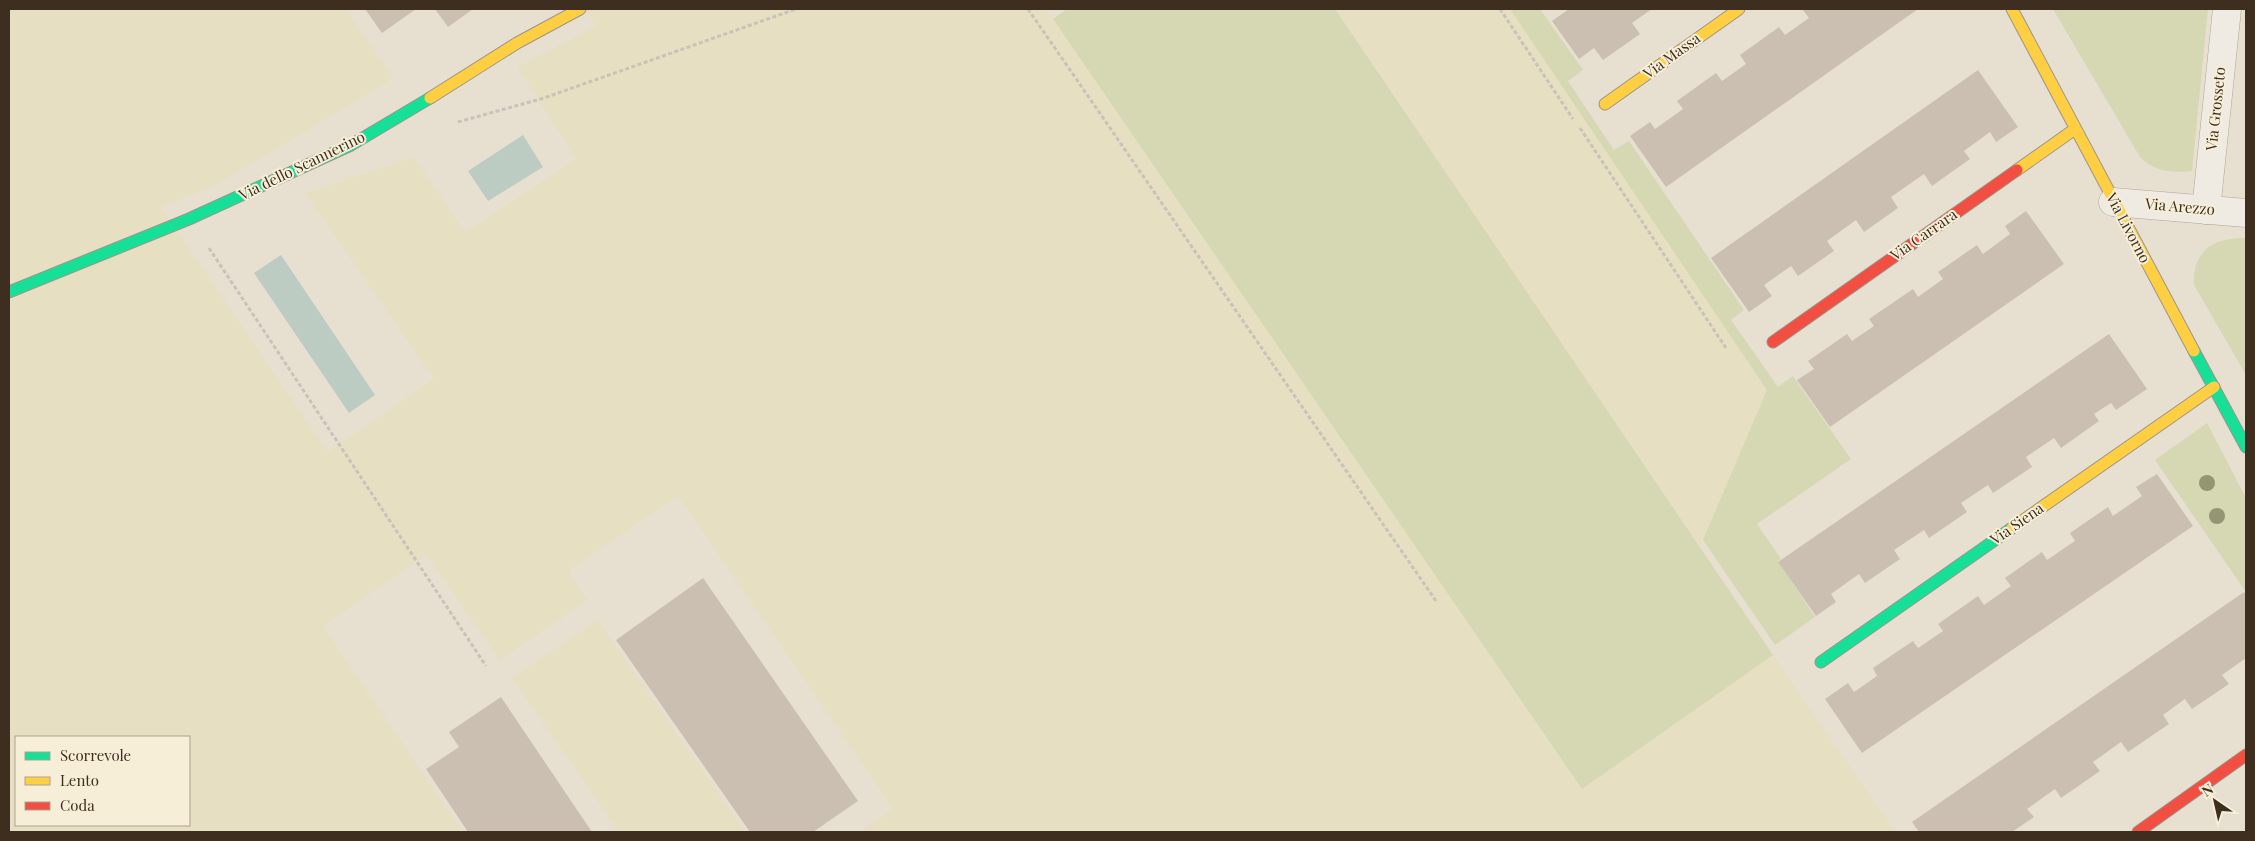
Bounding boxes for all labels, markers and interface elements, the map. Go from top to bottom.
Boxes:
street label: Via Massa [1638,27,1704,83]
street label: Via Grosseto [2201,66,2229,153]
street label: Via dello Scannerino [234,126,368,205]
street label: Via Livorno [2102,188,2156,266]
street label: Via Arezzo [2143,193,2216,219]
street label: Via Carrara [1885,204,1961,265]
street label: Via Siena [1985,497,2048,549]
legend [15,736,190,826]
text: Scorrevole [60,745,131,765]
text: Lento [60,770,99,790]
north arrow [2190,776,2240,826]
text: N [2198,779,2217,801]
text: Coda [60,795,95,815]

